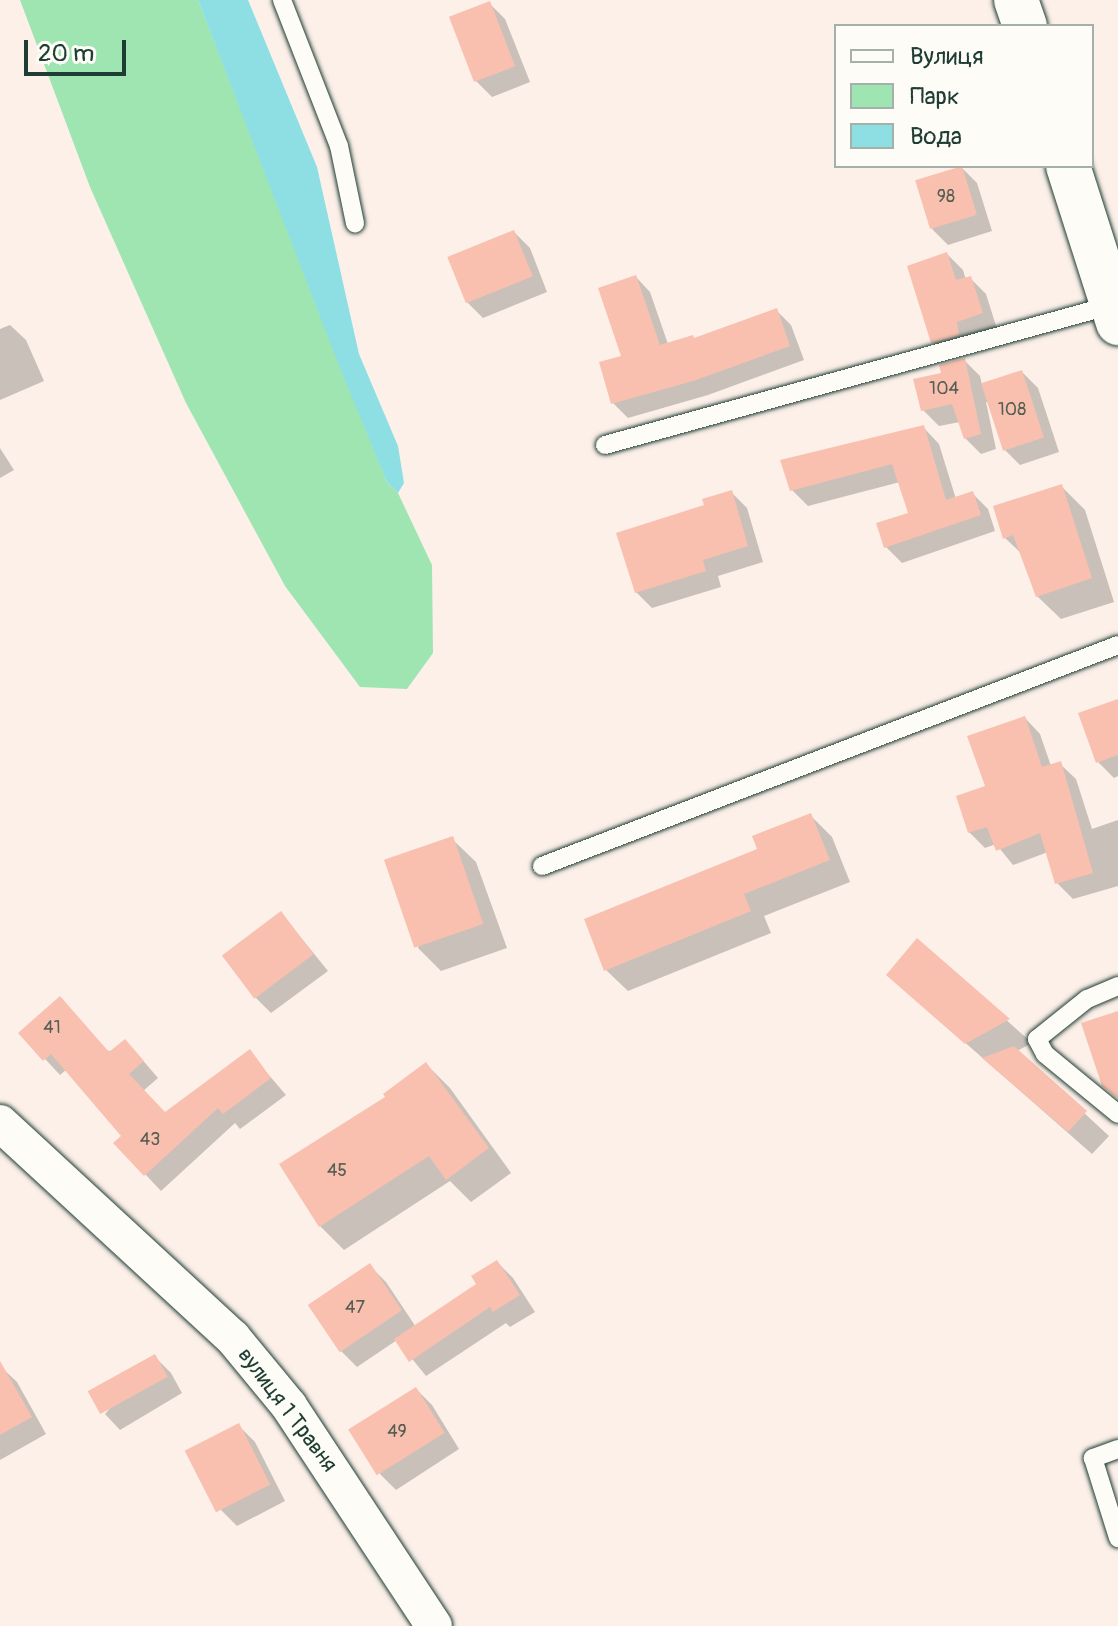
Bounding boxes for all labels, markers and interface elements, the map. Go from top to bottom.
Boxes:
scale bar [28,24,130,74]
legend [834,24,1094,168]
text: 20 m [38,39,94,68]
text: Вулиця [910,42,983,71]
text: Парк [910,82,959,111]
text: Вода [910,122,962,151]
house number: 98 [937,186,955,208]
house number: 104 [929,378,959,400]
house number: 108 [998,399,1026,421]
house number: 41 [43,1017,61,1039]
house number: 43 [140,1129,160,1151]
house number: 45 [327,1160,347,1182]
house number: 47 [345,1297,365,1319]
street label: вулиця 1 Травня [232,1343,342,1477]
house number: 49 [387,1421,407,1443]

